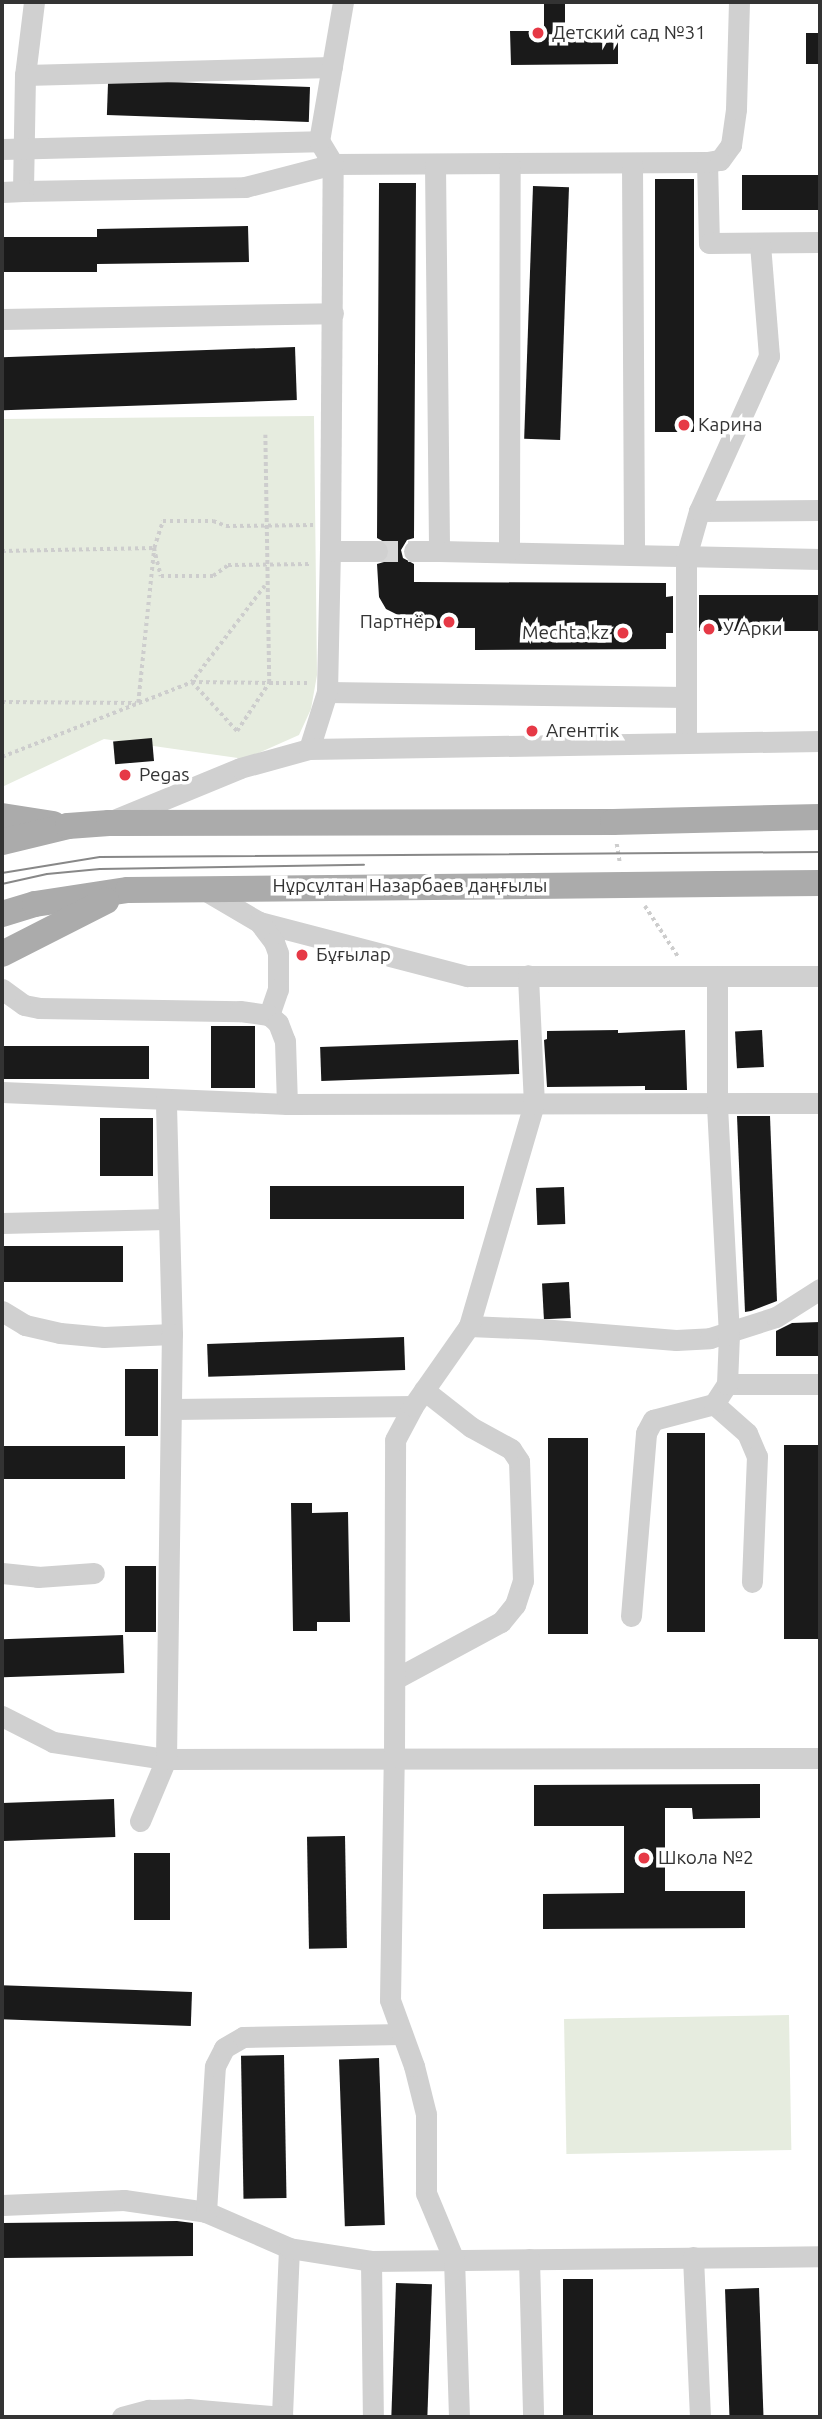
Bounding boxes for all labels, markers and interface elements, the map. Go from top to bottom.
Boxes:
place label: Детский сад №31 [552,22,706,44]
marker: Детский сад №31 [530,25,546,41]
place label: Карина [698,414,763,436]
marker: Карина [676,417,692,433]
place label: Партнёр [360,611,435,633]
marker: Партнёр [441,614,457,630]
place label: У Арки [723,618,783,640]
marker: У Арки [701,621,717,637]
place label: Mechta.kz [522,622,609,644]
marker: Mechta.kz [615,625,631,641]
place label: Агенттік [546,720,619,742]
marker: Агенттік [524,723,540,739]
place label: Pegas [139,764,189,786]
marker: Pegas [117,767,133,783]
street label: Нұрсұлтан Назарбаев даңғылы [273,875,547,897]
place label: Бұғылар [316,944,391,966]
marker: Бұғылар [294,947,310,963]
place label: Школа №2 [658,1847,754,1869]
marker: Школа №2 [636,1850,652,1866]

